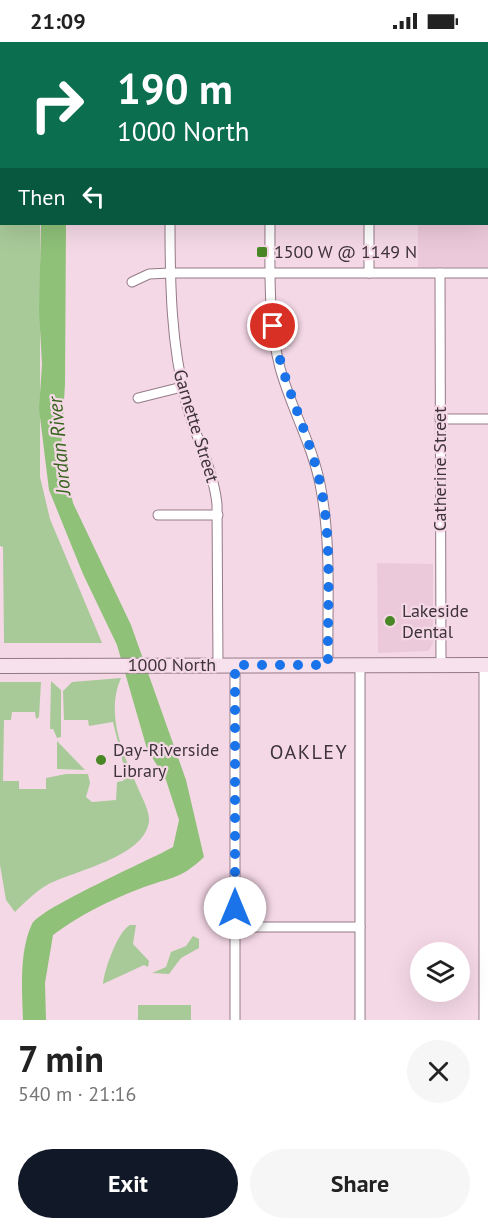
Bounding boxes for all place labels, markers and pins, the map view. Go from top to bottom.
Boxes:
place label: 1500 W @ 1149 N [274,240,417,263]
marker: 1500 W @ 1149 N [255,245,269,259]
pin [247,300,298,351]
place label: Lakeside Dental [402,599,469,643]
marker: Lakeside Dental [383,614,397,628]
place label: Day-Riverside Library [113,738,219,782]
marker: Day-Riverside Library [94,753,108,767]

